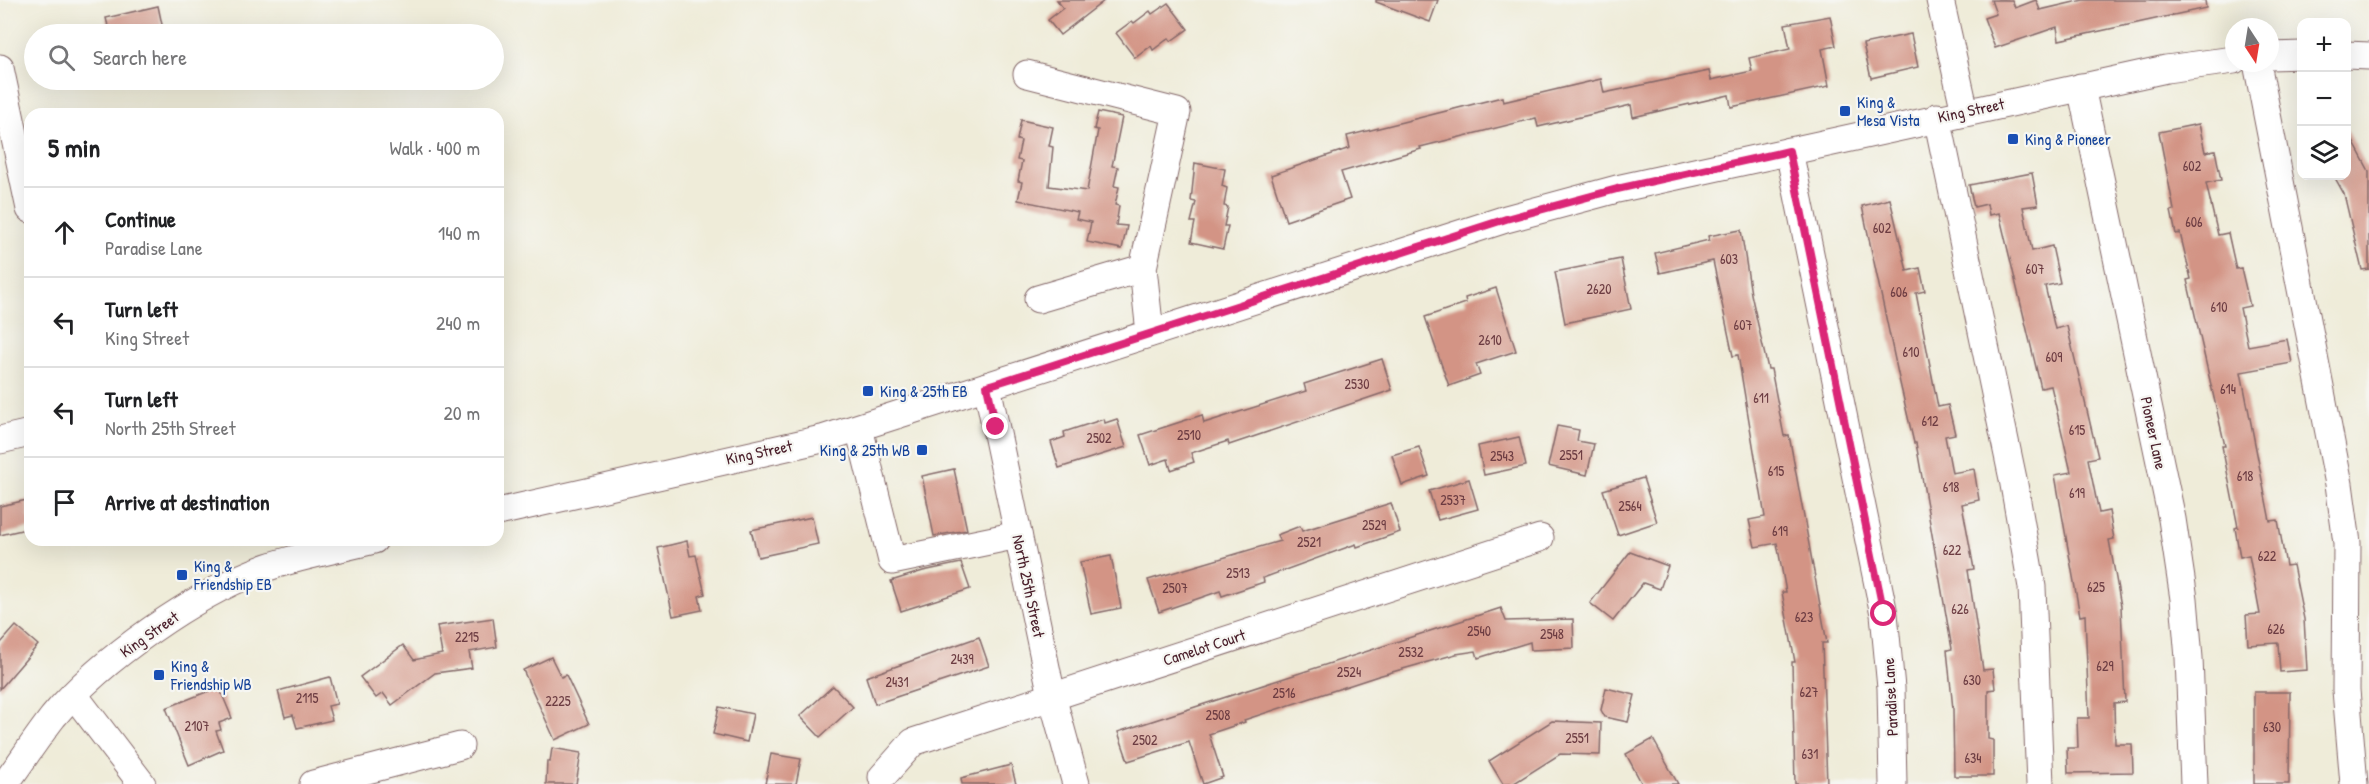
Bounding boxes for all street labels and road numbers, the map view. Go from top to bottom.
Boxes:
street label: King Street [1936,92,2007,128]
street label: Pioneer Lane [2136,395,2173,472]
street label: King Street [724,434,795,470]
street label: North 25th Street [1007,533,1051,640]
street label: King Street [115,605,183,662]
street label: Camelot Court [1160,623,1249,671]
street label: Paradise Lane [1877,657,1903,737]

